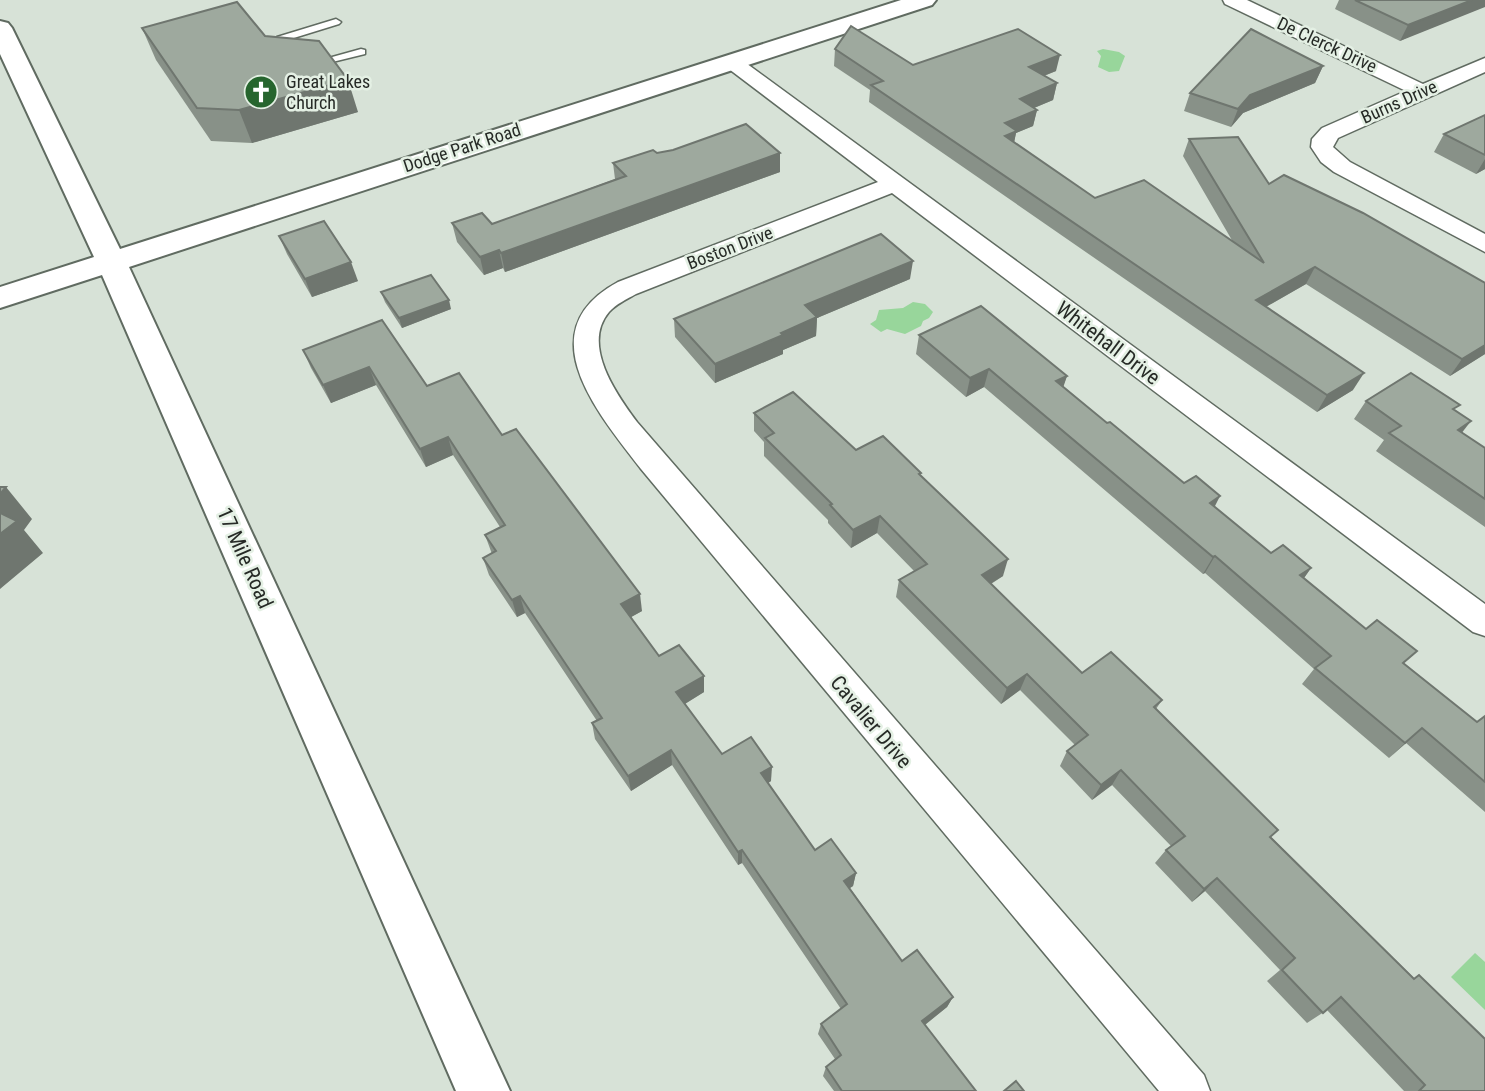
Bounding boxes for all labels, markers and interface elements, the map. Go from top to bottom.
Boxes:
street label: De Clerck Drive [1274,12,1380,77]
place label: Great Lakes Church [286,71,370,113]
church icon: Great Lakes Church [242,73,280,111]
street label: Burns Drive [1358,75,1440,128]
street label: Dodge Park Road [401,119,523,176]
street label: Boston Drive [684,222,776,273]
street label: Whitehall Drive [1051,296,1165,390]
street label: 17 Mile Road [212,504,278,612]
street label: Cavalier Drive [825,671,917,773]

